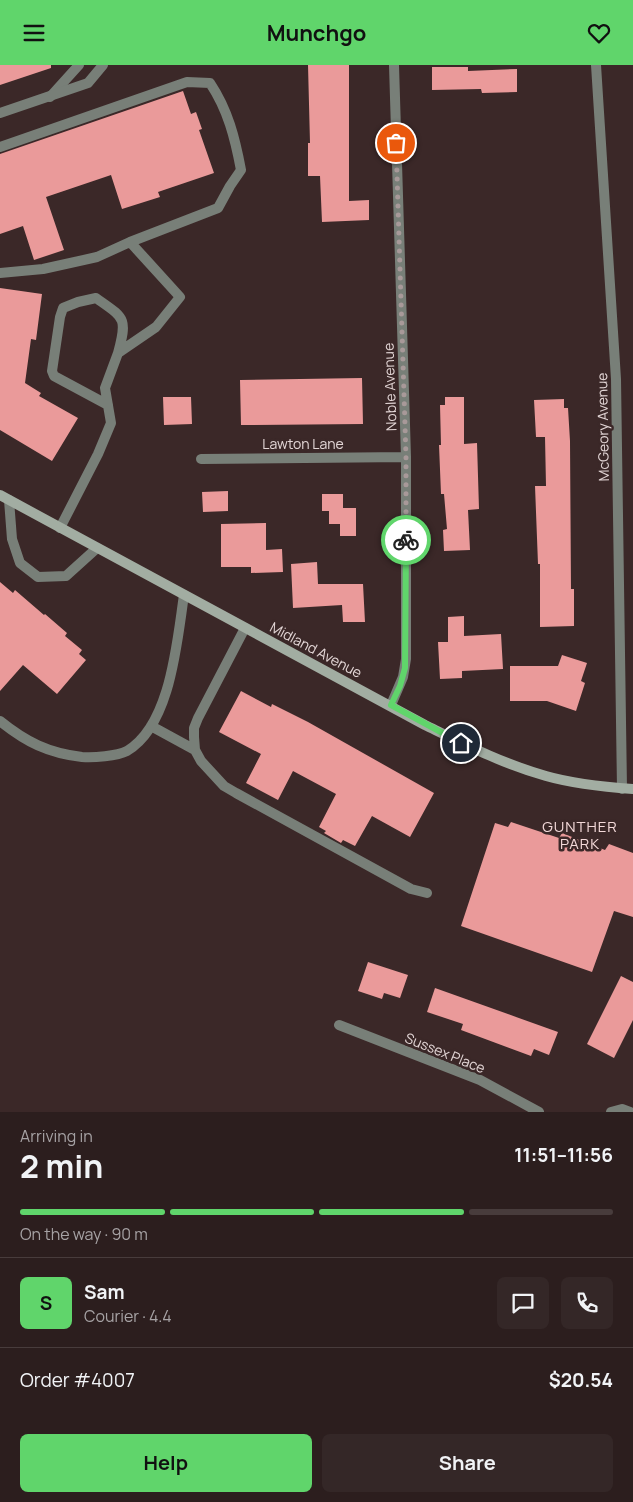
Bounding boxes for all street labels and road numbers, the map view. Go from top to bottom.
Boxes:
street label: Noble Avenue [378,343,401,431]
street label: McGeory Avenue [592,372,613,482]
street label: Lawton Lane [262,434,344,453]
street label: Midland Avenue [267,617,366,682]
street label: Sussex Place [402,1028,488,1077]

